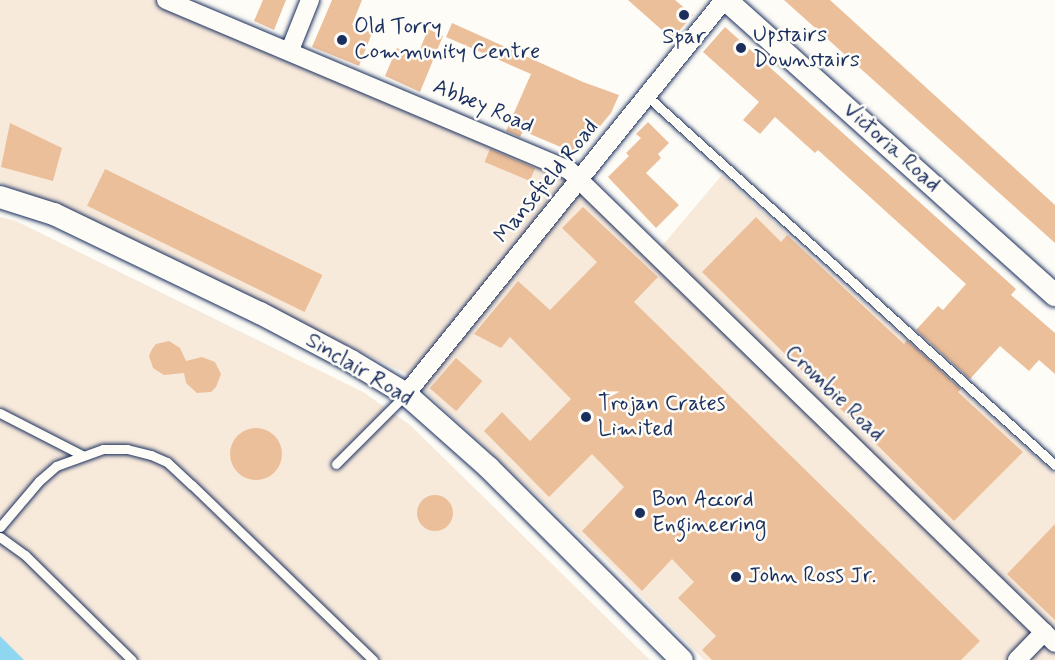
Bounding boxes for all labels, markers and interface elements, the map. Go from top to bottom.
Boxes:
marker: Spar [677,8,691,22]
place label: Old Torry Community Centre [354,14,540,66]
place label: Upstairs Downstairs [753,22,860,74]
place label: Spar [662,25,706,51]
marker: Old Torry Community Centre [335,33,349,47]
marker: Upstairs Downstairs [734,41,748,55]
street label: Abbey Road [429,74,537,140]
street label: Victoria Road [837,97,945,199]
street label: Mansefield Road [490,116,604,248]
street label: Sinclair Road [301,328,417,412]
street label: Crombie Road [779,340,889,448]
place label: Trojan Crates Limited [598,391,730,442]
marker: Trojan Crates Limited [579,410,593,424]
place label: Bon Accord Engineering [652,487,766,538]
marker: Bon Accord Engineering [633,506,647,520]
place label: John Ross Jr. [748,564,876,590]
marker: John Ross Jr. [729,570,743,584]

